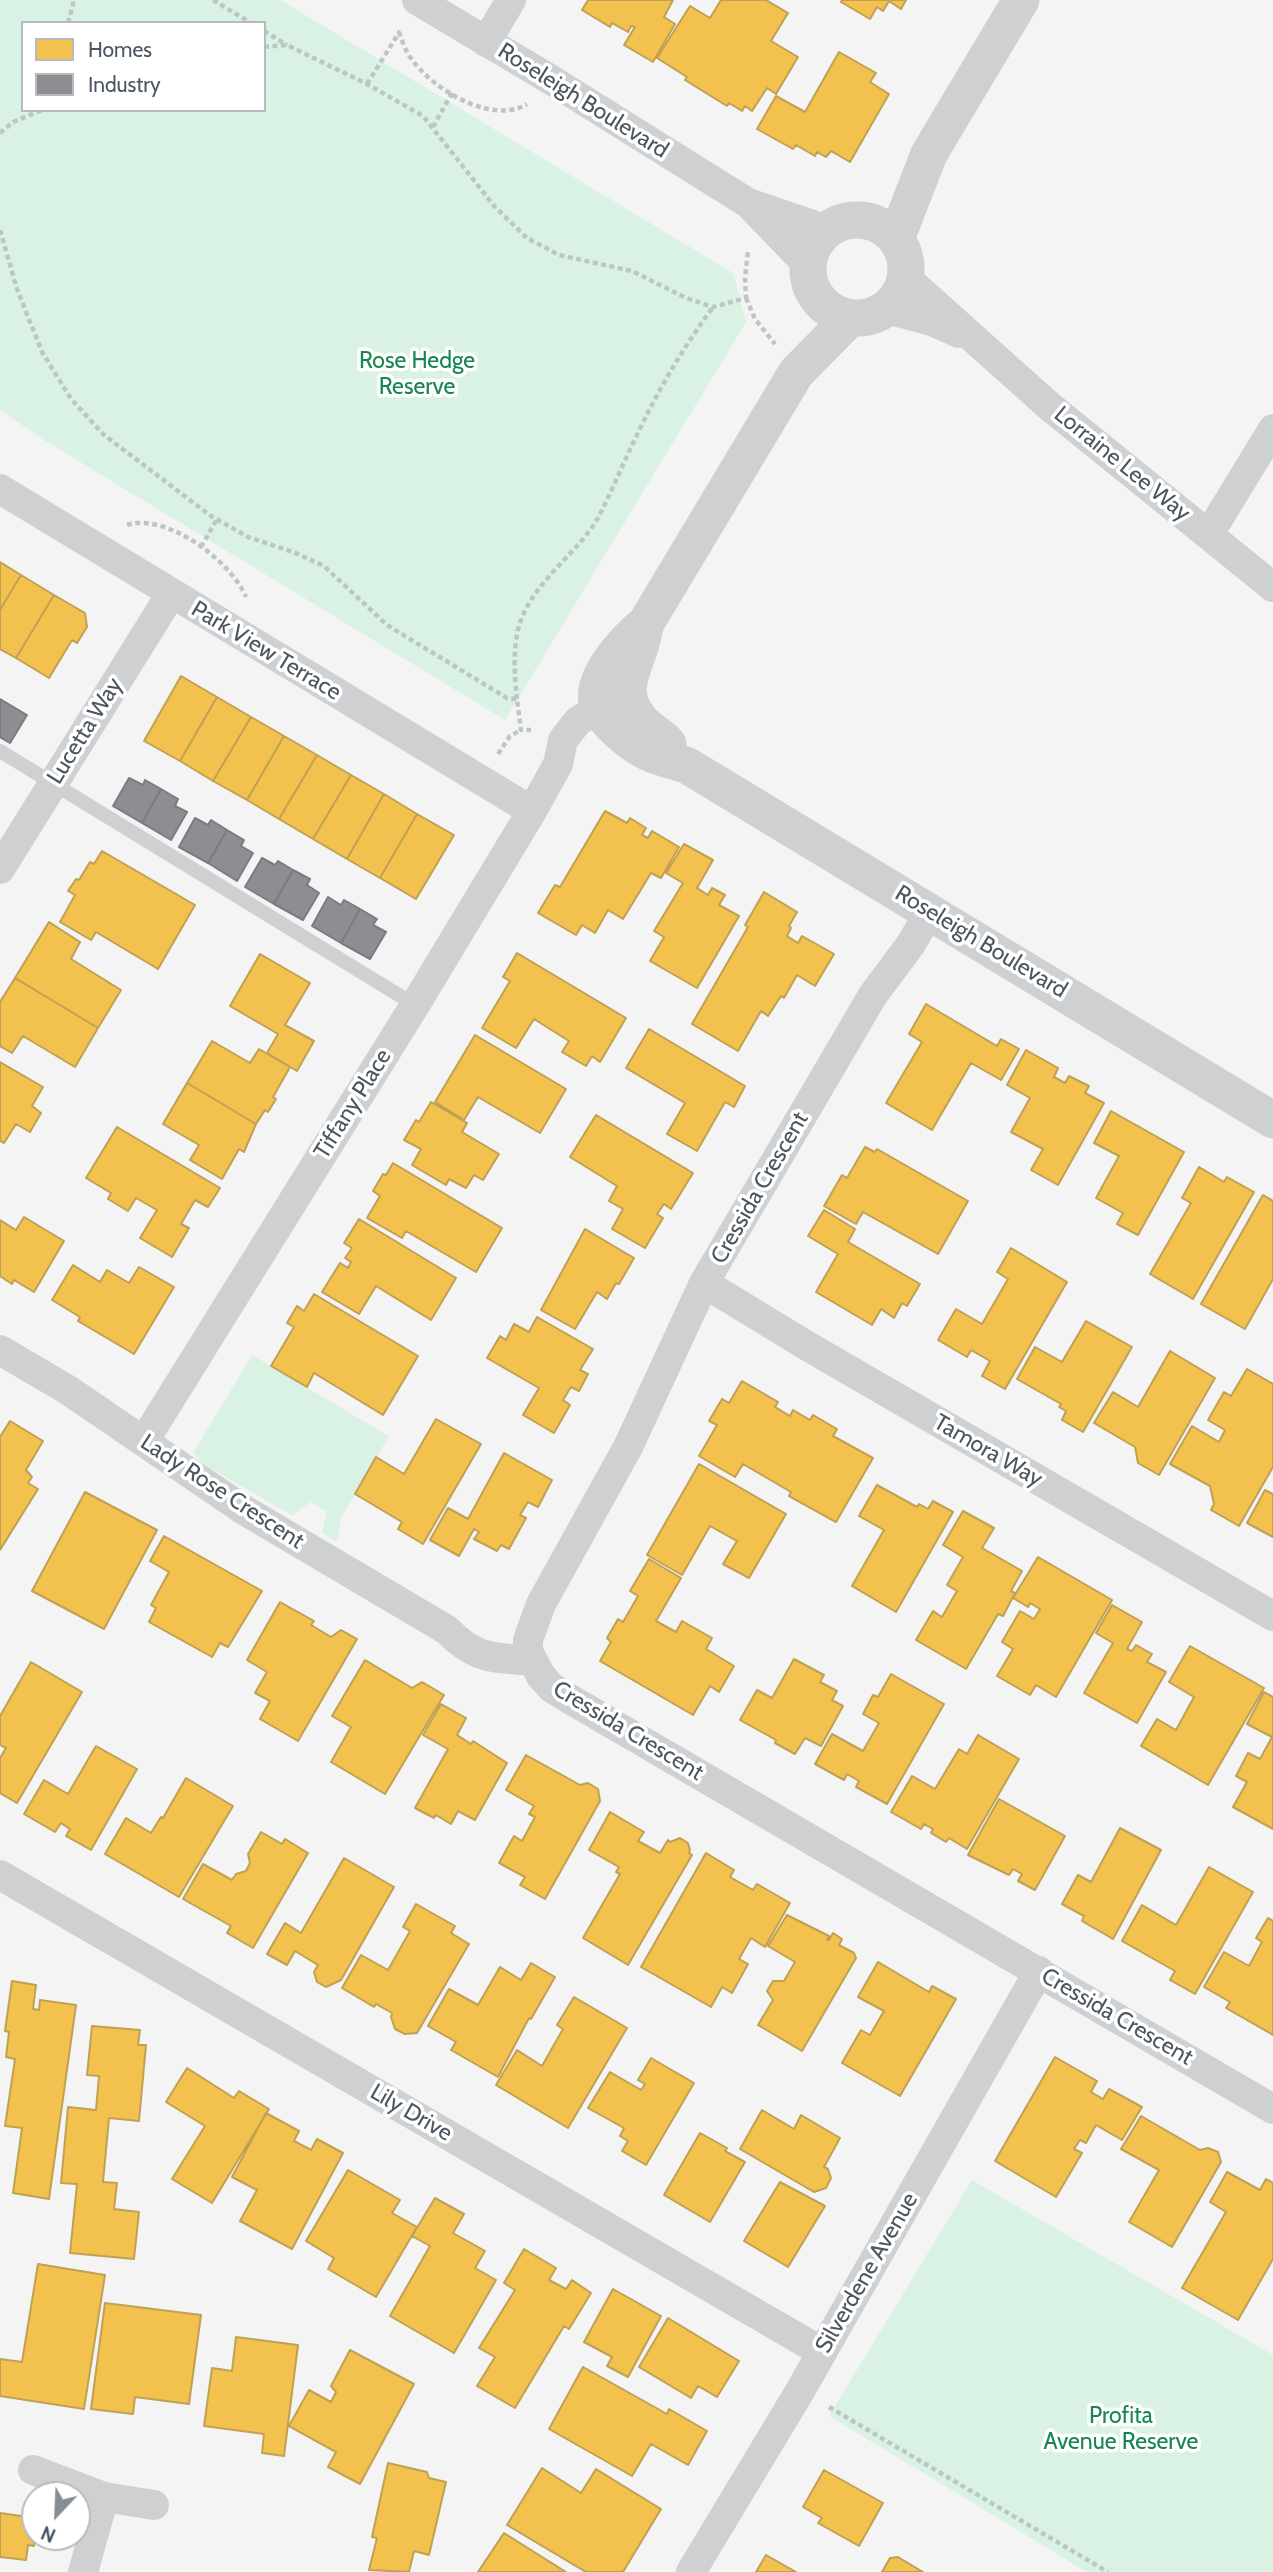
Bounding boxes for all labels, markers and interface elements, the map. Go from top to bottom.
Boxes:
legend [21,21,266,112]
text: Homes [88,37,152,62]
street label: Roseleigh Boulevard [493,37,673,165]
text: Industry [88,72,161,97]
park label: Rose Hedge Reserve [359,347,475,401]
street label: Lorraine Lee Way [1048,401,1196,527]
street label: Park View Terrace [186,595,346,707]
street label: Lucetta Way [41,673,129,789]
street label: Roseleigh Boulevard [890,880,1072,1004]
street label: Tiffany Place [308,1044,398,1164]
street label: Cressida Crescent [705,1107,815,1269]
street label: Tamora Way [929,1409,1047,1493]
street label: Lady Rose Crescent [135,1429,309,1555]
street label: Cressida Crescent [548,1675,708,1787]
street label: Cressida Crescent [1036,1962,1198,2072]
street label: Lily Drive [365,2079,457,2147]
street label: Silverdene Avenue [810,2188,924,2358]
park label: Profita Avenue Reserve [1044,2402,1198,2456]
north arrow [21,2481,91,2551]
text: N [38,2521,59,2547]

